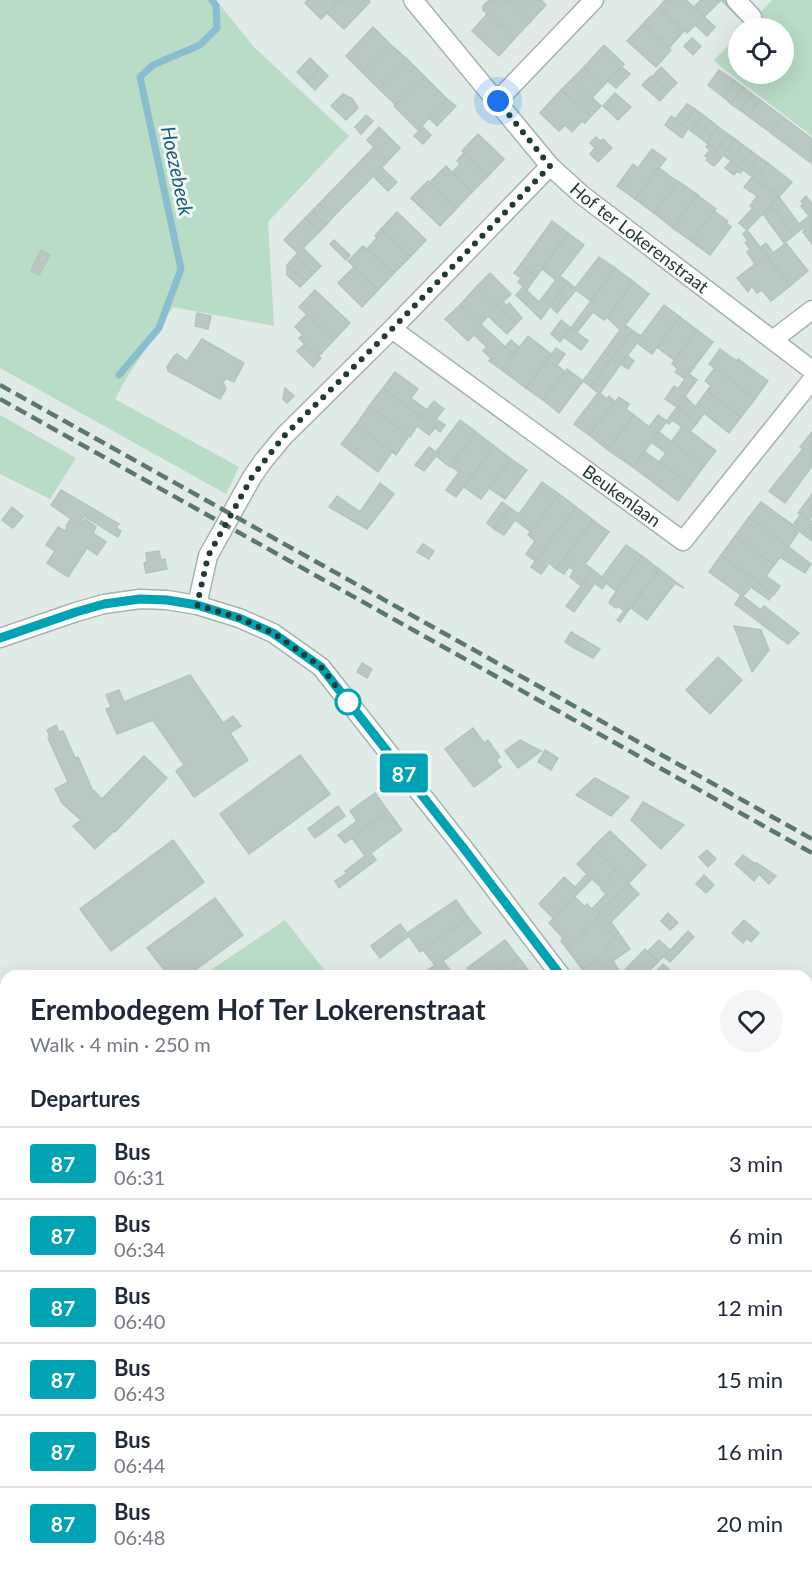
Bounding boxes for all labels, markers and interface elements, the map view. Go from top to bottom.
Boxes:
map controls [728,18,794,84]
button: locate [728,18,794,84]
your location [483,86,513,116]
water label: Hoezebeek [157,124,199,218]
street label: Hof ter Lokerenstraat [566,178,714,298]
street label: Beukenlaan [579,460,666,531]
unlabelled marker [335,689,361,715]
line badge: 87 [377,754,431,792]
text: 87 [392,761,416,786]
button: heart [720,990,783,1053]
text: Erembodegem Hof Ter Lokerenstraat [30,992,486,1026]
text: Walk · 4 min · 250 m [30,1032,211,1056]
text: Departures [30,1085,140,1112]
text: Bus [114,1138,150,1165]
text: 3 min [729,1150,783,1177]
text: 87 [51,1151,75,1176]
text: 06:31 [114,1165,165,1189]
text: Bus [114,1210,150,1237]
text: 6 min [729,1222,783,1249]
text: 87 [51,1223,75,1248]
text: 06:34 [114,1237,165,1261]
text: Bus [114,1282,150,1309]
text: 12 min [716,1294,783,1321]
text: 87 [51,1295,75,1320]
text: 06:40 [114,1309,165,1333]
text: Bus [114,1354,150,1381]
text: 15 min [716,1366,783,1393]
text: 87 [51,1367,75,1392]
text: 06:43 [114,1381,165,1405]
text: Bus [114,1426,150,1453]
text: 16 min [716,1438,783,1465]
text: 87 [51,1439,75,1464]
text: 06:44 [114,1453,165,1477]
text: Bus [114,1498,150,1525]
text: 20 min [716,1510,783,1537]
text: 87 [51,1511,75,1536]
text: 06:48 [114,1525,165,1549]

